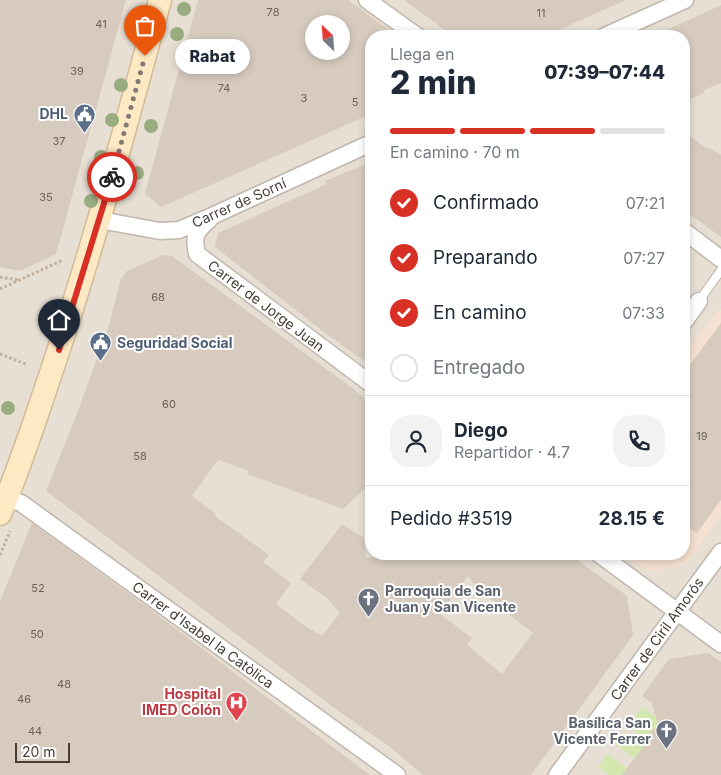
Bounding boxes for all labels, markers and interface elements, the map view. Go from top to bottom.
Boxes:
pin [124,5,166,56]
house number: 78 [267,5,280,19]
house number: 11 [537,6,545,20]
icon: bag [131,12,159,40]
north arrow [305,15,350,60]
map controls [305,15,350,60]
house number: 41 [95,17,107,31]
callout: Rabat [175,38,250,74]
text: Llega en [390,44,454,64]
text: Rabat [190,46,235,66]
text: 07:39–07:44 [544,61,665,84]
text: 2 min [390,63,476,102]
house number: 39 [70,64,84,78]
house number: 74 [218,81,230,95]
house number: 3 [301,91,308,105]
house number: 5 [352,95,359,109]
public building icon: DHL [72,102,96,133]
place label: DHL [40,105,68,122]
house number: 37 [52,134,66,148]
text: En camino · 70 m [390,142,520,162]
courier [87,152,137,202]
icon: bike [98,163,126,191]
street label: Carrer de Sorní [189,174,289,231]
icon: check [390,189,418,217]
house number: 35 [39,190,53,204]
text: Confirmado [433,191,539,214]
text: 07:21 [626,193,665,213]
icon: check [390,244,418,272]
text: Preparando [433,246,538,269]
text: 07:27 [623,248,665,268]
street label: Carrer de Jorge Juan [205,256,328,355]
house number: 68 [151,290,165,304]
pin [38,299,80,350]
icon: check [390,299,418,327]
text: En camino [433,301,527,324]
text: 07:33 [622,303,665,323]
icon: home [45,306,73,334]
public building icon: Seguridad Social [89,331,113,362]
place label: Seguridad Social [117,334,232,351]
text: Entregado [433,356,525,379]
house number: 60 [162,397,176,411]
button: person [390,415,442,467]
button: phone [613,415,665,467]
text: Diego [454,419,508,442]
house number: 19 [696,429,708,443]
text: Repartidor · 4.7 [454,442,570,462]
house number: 58 [133,449,147,463]
text: Pedido #3519 [390,507,513,530]
text: 28.15 € [599,507,665,530]
street label: Carrer de Ciril Amorós [606,574,707,703]
street label: Carrer d'Isabel la Catòlica [129,578,277,692]
house number: 52 [31,581,45,595]
place label: Parroquia de San Juan y San Vicente [385,582,516,615]
church icon: Parroquia de San Juan y San Vicente [357,587,381,618]
house number: 50 [30,627,44,641]
house number: 48 [57,677,71,691]
place label: Hospital IMED Colón [142,685,221,718]
hospital icon: Hospital IMED Colón [225,690,249,721]
house number: 46 [17,692,31,706]
place label: Basílica San Vicente Ferrer [553,714,651,747]
church icon: Basílica San Vicente Ferrer [655,719,679,750]
house number: 44 [28,724,42,738]
scale bar [15,740,70,763]
text: 20 m [22,743,56,760]

